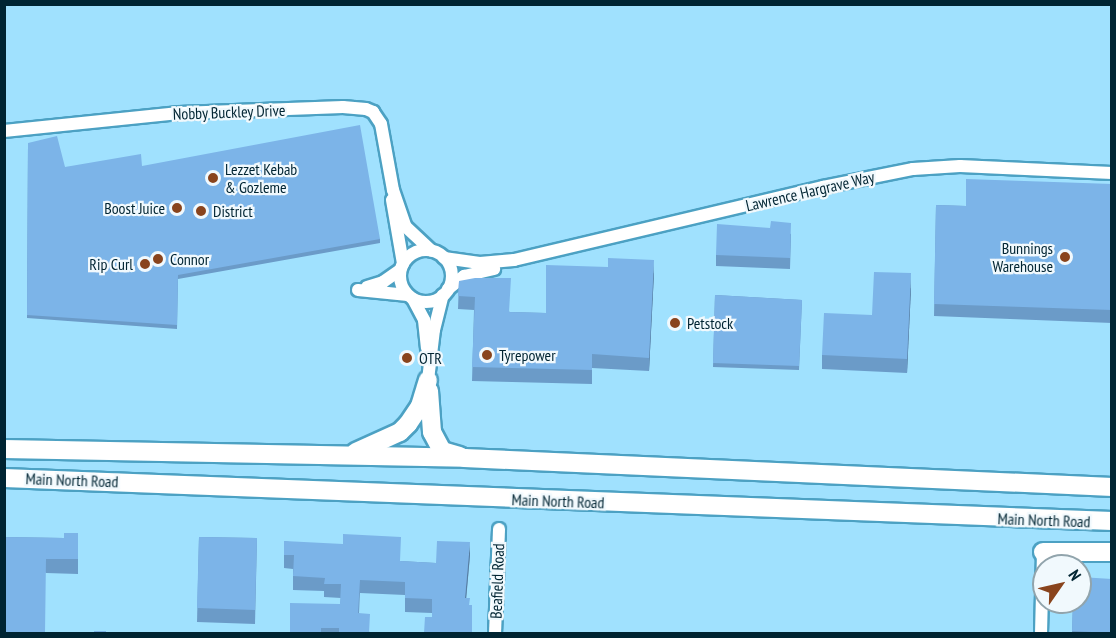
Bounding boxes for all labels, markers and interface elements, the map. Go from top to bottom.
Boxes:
street label: Nobby Buckley Drive [172,100,286,124]
place label: Lezzet Kebab & Gozleme [225,159,297,197]
street label: Lawrence Hargrave Way [744,167,876,215]
marker: Lezzet Kebab & Gozleme [206,171,220,185]
place label: Boost Juice [104,198,165,218]
marker: Boost Juice [170,201,184,215]
place label: District [213,201,253,221]
marker: District [194,204,208,218]
place label: Bunnings Warehouse [992,238,1053,276]
place label: Connor [170,249,209,269]
marker: Bunnings Warehouse [1058,250,1072,264]
marker: Connor [151,252,165,266]
place label: Rip Curl [89,254,133,274]
marker: Rip Curl [138,257,152,271]
place label: Petstock [687,313,733,333]
marker: Petstock [668,316,682,330]
place label: Tyrepower [499,345,556,365]
place label: OTR [419,348,442,368]
marker: Tyrepower [480,348,494,362]
marker: OTR [400,351,414,365]
street label: Main North Road [25,469,119,491]
street label: Main North Road [511,490,605,512]
street label: Main North Road [997,509,1091,531]
street label: Beafield Road [486,543,508,619]
north arrow [1032,554,1092,614]
text: N [1065,566,1086,584]

